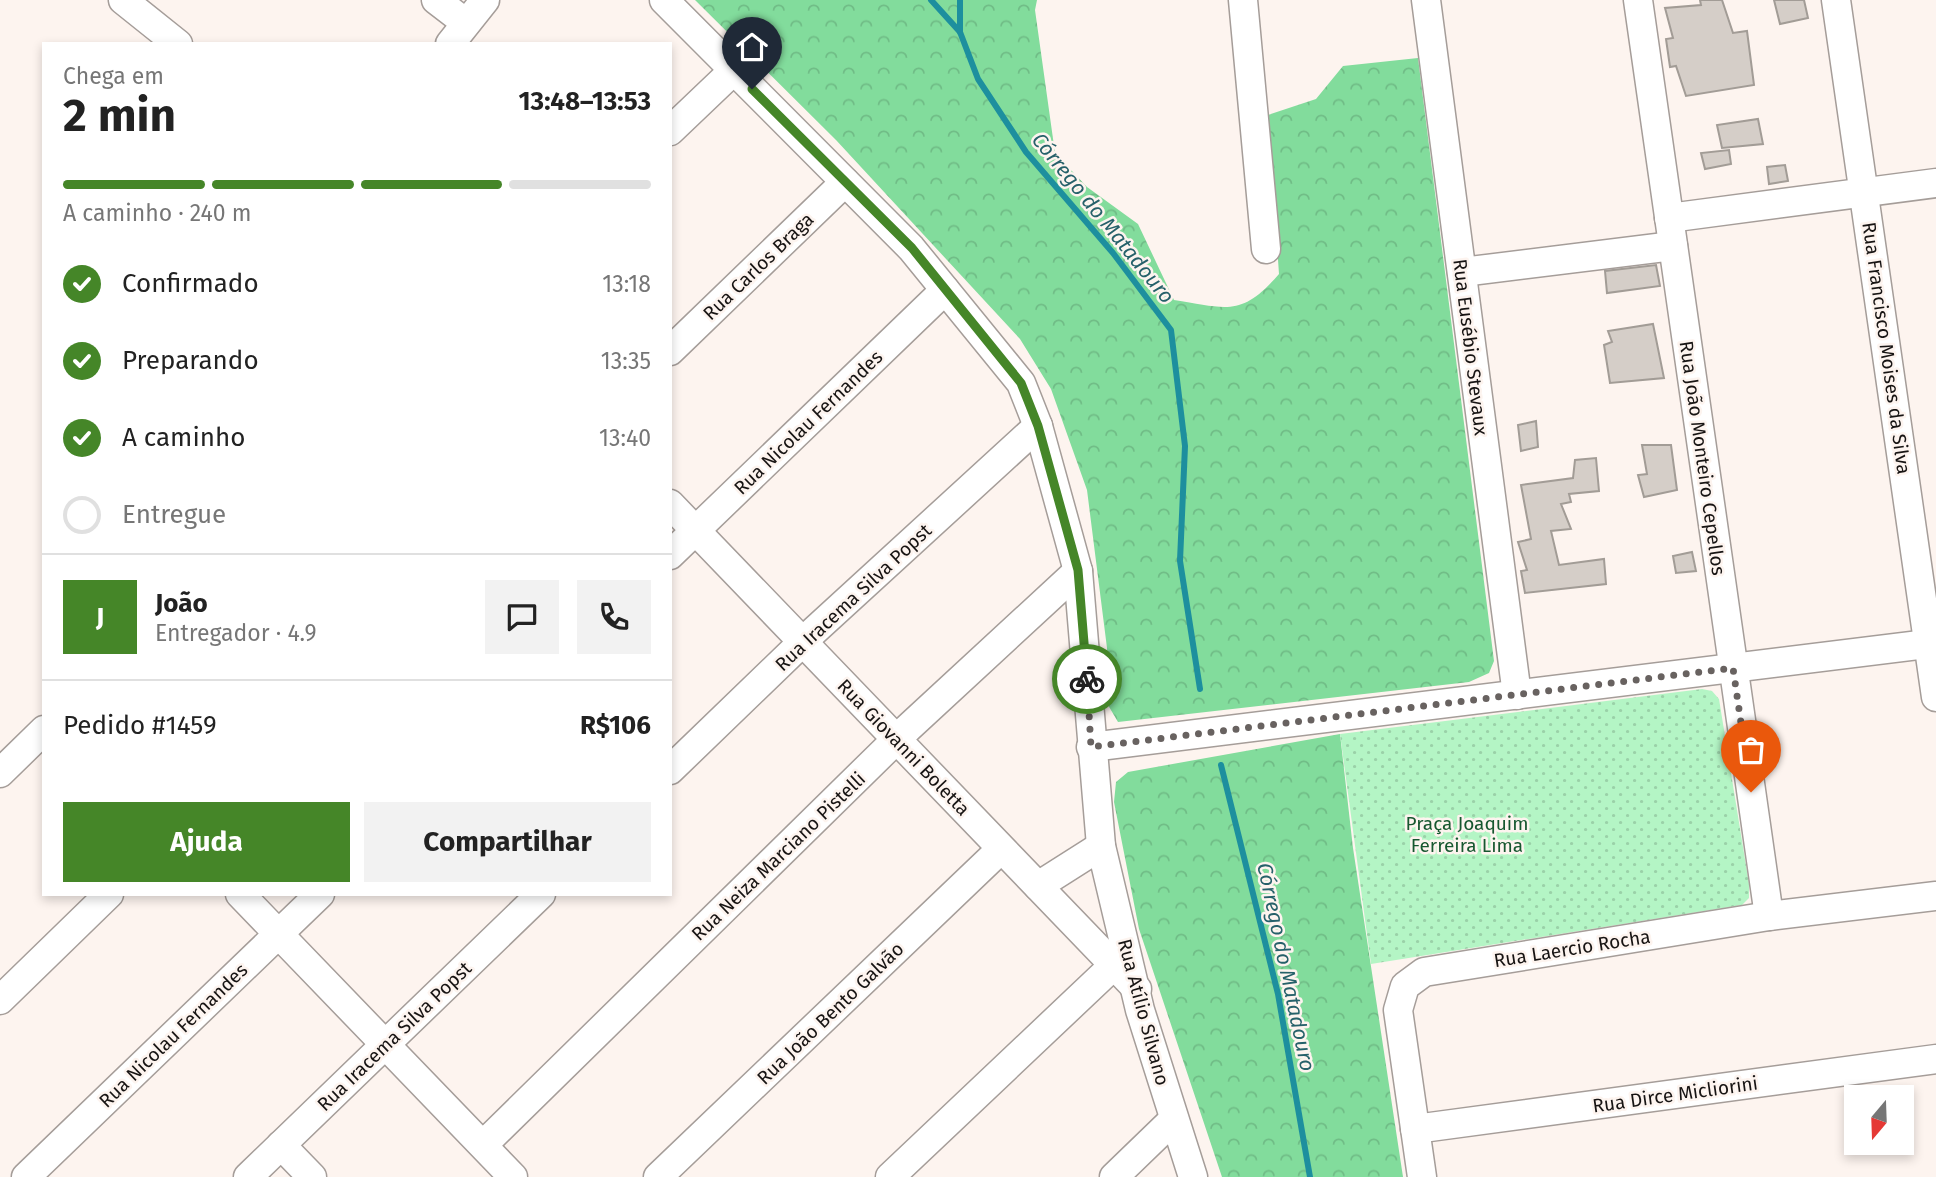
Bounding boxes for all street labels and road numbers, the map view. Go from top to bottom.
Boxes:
street label: Rua Carlos Braga [698,208,818,325]
street label: Rua Francisco Moises da Silva [1857,220,1916,476]
street label: Rua Eusébio Stevaux [1448,257,1493,437]
street label: Rua João Monteiro Cepellos [1675,339,1730,577]
street label: Rua Nicolau Fernandes [729,345,887,499]
street label: Rua Iracema Silva Popst [770,519,936,676]
street label: Rua Giovanni Boletta [833,674,975,820]
street label: Rua Neiza Marciano Pistelli [687,767,870,945]
street label: Rua Laercio Rocha [1492,925,1652,972]
street label: Rua Atílio Silvano [1113,936,1174,1088]
street label: Rua João Bento Galvão [752,937,908,1089]
street label: Rua Iracema Silva Popst [313,957,476,1116]
street label: Rua Nicolau Fernandes [94,958,252,1112]
street label: Rua Dirce Micliorini [1591,1071,1759,1117]

